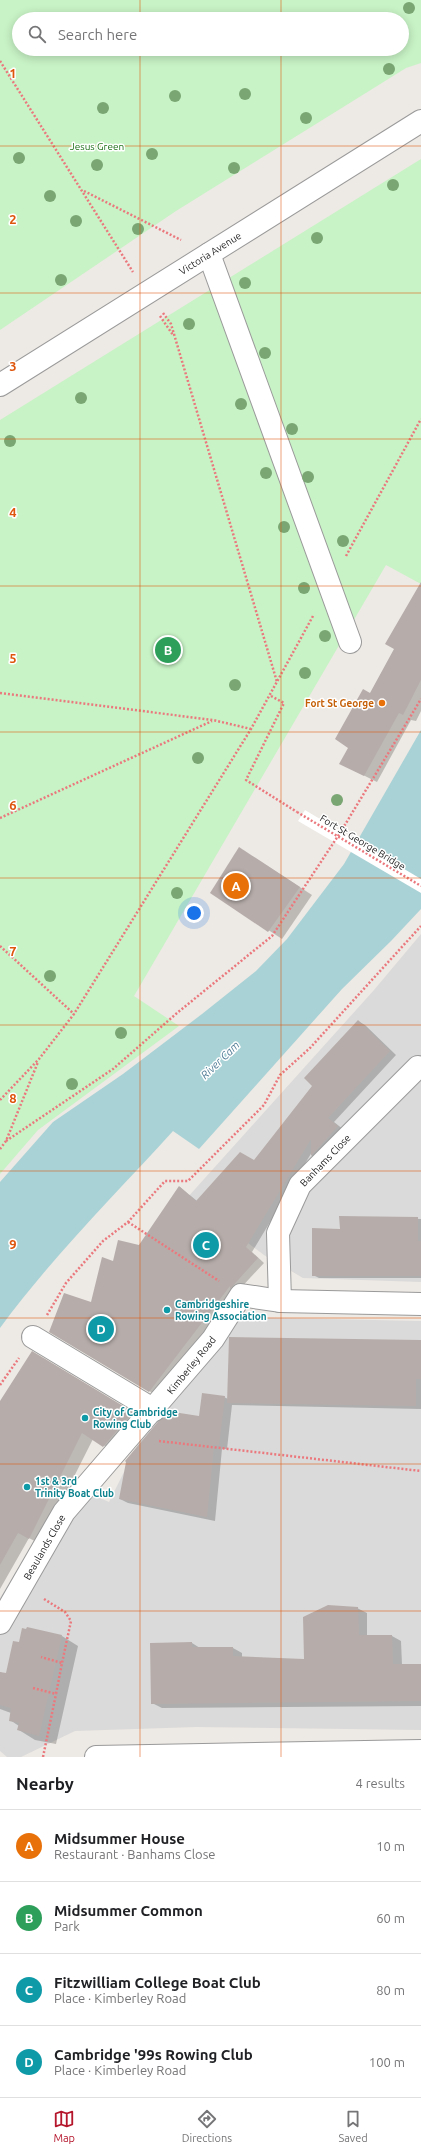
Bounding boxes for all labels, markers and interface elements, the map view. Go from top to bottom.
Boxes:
search box [12,12,409,56]
icon: search [26,23,48,45]
text: Search here [58,26,137,43]
text: 1 [9,66,17,80]
park label: Jesus Green [70,141,124,152]
text: 2 [9,212,17,226]
street label: Victoria Avenue [177,230,243,277]
text: 3 [9,359,17,373]
text: 4 [9,505,17,519]
pin: B [155,635,181,665]
text: 5 [9,651,17,665]
place label: Fort St George [305,698,374,709]
marker: Fort St George [377,698,387,708]
text: 6 [9,798,17,812]
street label: Fort St George Bridge [318,813,407,872]
pin: A [223,871,249,901]
your location [184,903,204,923]
text: 7 [9,944,17,958]
water label: River Cam [198,1039,242,1081]
text: 8 [9,1091,17,1105]
street label: Banhams Close [298,1132,353,1189]
pin: C [193,1230,219,1260]
text: 9 [9,1237,17,1251]
place label: Cambridgeshire Rowing Association [175,1299,267,1322]
marker: Cambridgeshire Rowing Association [162,1305,172,1315]
pin: D [88,1314,114,1344]
street label: Kimberley Road [165,1334,218,1396]
place label: City of Cambridge Rowing Club [93,1407,178,1430]
marker: City of Cambridge Rowing Club [80,1413,90,1423]
place label: 1st & 3rd Trinity Boat Club [35,1476,114,1499]
marker: 1st & 3rd Trinity Boat Club [22,1482,32,1492]
street label: Beaulands Close [21,1513,67,1582]
text: Nearby [16,1774,74,1793]
text: 4 results [355,1776,405,1790]
text: Midsummer House [54,1830,185,1847]
text: A [24,1839,34,1853]
text: 10 m [376,1839,405,1853]
text: Restaurant · Banhams Close [54,1847,215,1861]
text: Midsummer Common [54,1902,203,1919]
text: B [25,1911,33,1925]
text: 60 m [376,1911,405,1925]
text: Park [54,1919,80,1933]
text: Fitzwilliam College Boat Club [54,1974,261,1991]
text: C [25,1983,33,1997]
text: 80 m [376,1983,405,1997]
text: Place · Kimberley Road [54,1991,186,2005]
text: Cambridge '99s Rowing Club [54,2046,253,2063]
text: D [24,2055,34,2069]
text: 100 m [369,2055,405,2069]
text: Place · Kimberley Road [54,2063,186,2077]
tab: Map [53,2108,75,2144]
tab: Directions [182,2108,232,2144]
tab: Saved [338,2108,368,2144]

